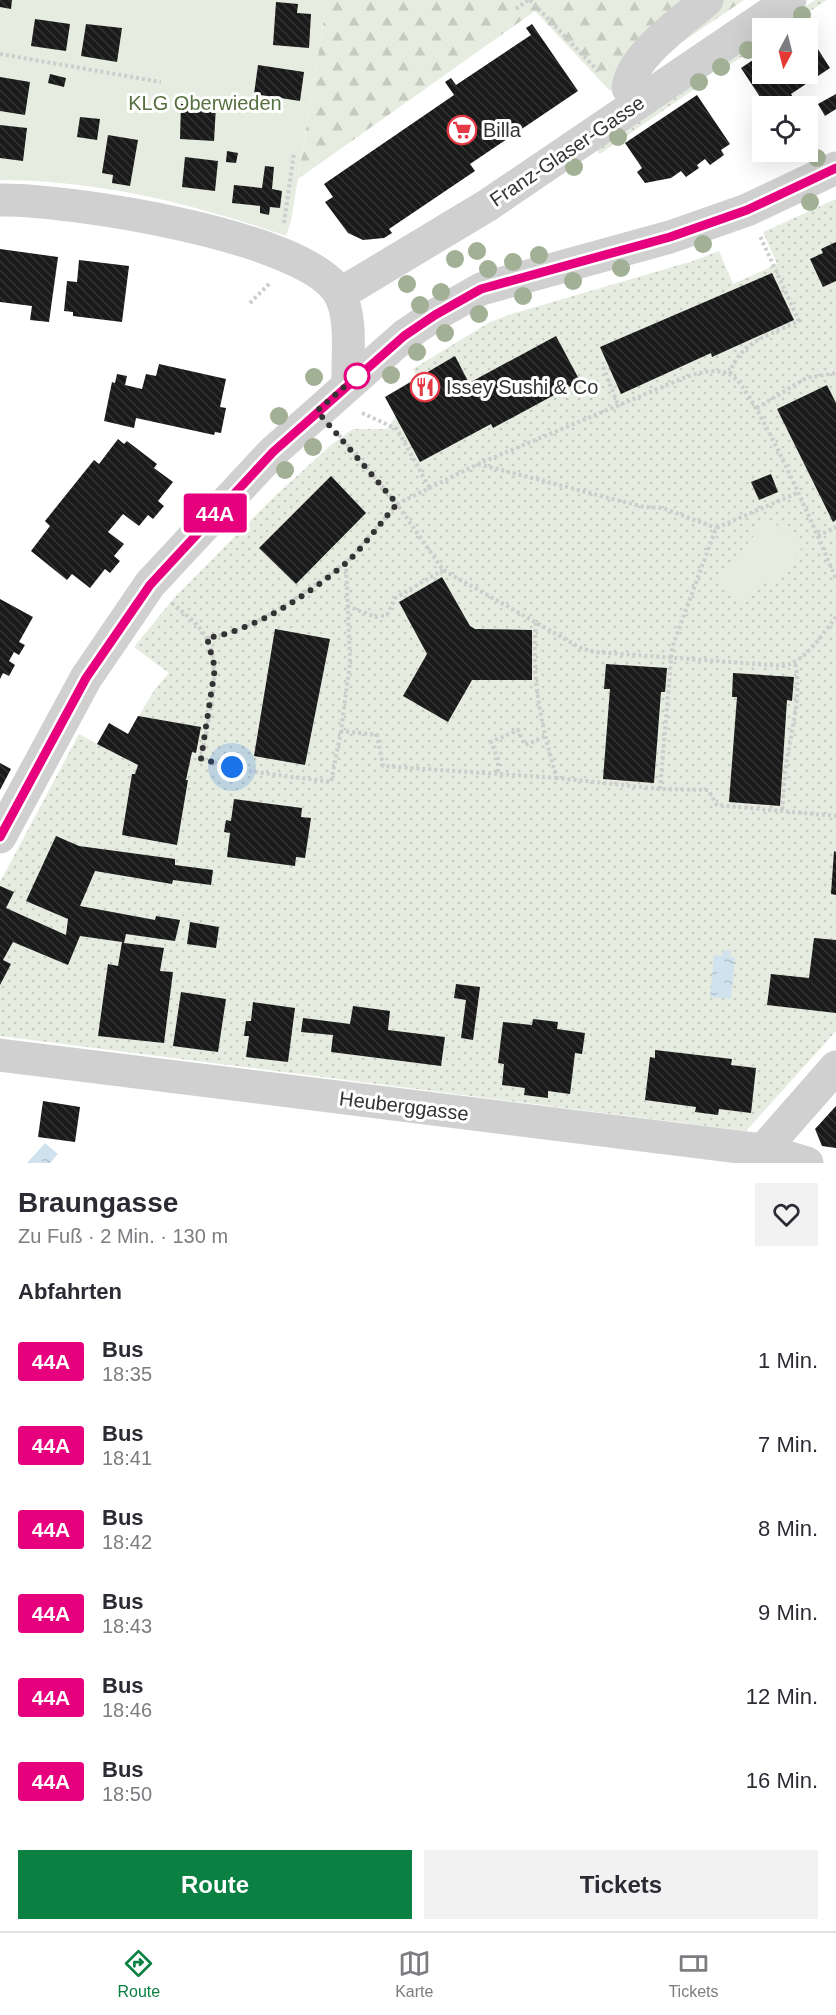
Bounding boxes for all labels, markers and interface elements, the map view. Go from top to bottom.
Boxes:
north arrow [752,18,818,84]
map controls [752,18,818,162]
street label: Franz-Glaser-Gasse [486,91,648,211]
park label: KLG Oberwieden [128,92,282,114]
button: locate [752,96,818,162]
supermarket icon: Billa [446,114,478,146]
place label: Billa [483,119,522,141]
unlabelled marker [344,363,370,389]
restaurant icon: Issey Sushi & Co [409,371,441,403]
place label: Issey Sushi & Co [446,376,598,398]
line badge: 44A [180,494,250,532]
text: 44A [196,502,234,525]
your location [217,752,247,782]
street label: Heuberggasse [338,1087,470,1125]
button: heart [755,1183,818,1246]
text: Braungasse [18,1187,178,1218]
text: Zu Fuß · 2 Min. · 130 m [18,1225,228,1247]
text: Abfahrten [18,1279,122,1304]
text: Bus [102,1337,144,1362]
text: 1 Min. [758,1348,818,1373]
text: 44A [32,1350,70,1373]
text: 18:35 [102,1363,152,1385]
text: Bus [102,1421,144,1446]
text: 7 Min. [758,1432,818,1457]
text: 44A [32,1434,70,1457]
text: 18:41 [102,1447,152,1469]
text: Bus [102,1505,144,1530]
text: 8 Min. [758,1516,818,1541]
text: 44A [32,1518,70,1541]
text: 18:42 [102,1531,152,1553]
text: Bus [102,1589,144,1614]
text: 9 Min. [758,1600,818,1625]
text: 44A [32,1602,70,1625]
text: 18:43 [102,1615,152,1637]
text: Bus [102,1673,144,1698]
text: 12 Min. [746,1684,818,1709]
text: 44A [32,1686,70,1709]
text: 18:46 [102,1699,152,1721]
text: Bus [102,1757,144,1782]
text: 16 Min. [746,1768,818,1793]
text: 44A [32,1770,70,1793]
text: 18:50 [102,1783,152,1805]
button: Route [18,1850,412,1919]
button: Tickets [424,1850,818,1919]
tab: Route [117,1947,160,2001]
tab: Karte [395,1947,433,2001]
tab: Tickets [668,1947,718,2001]

